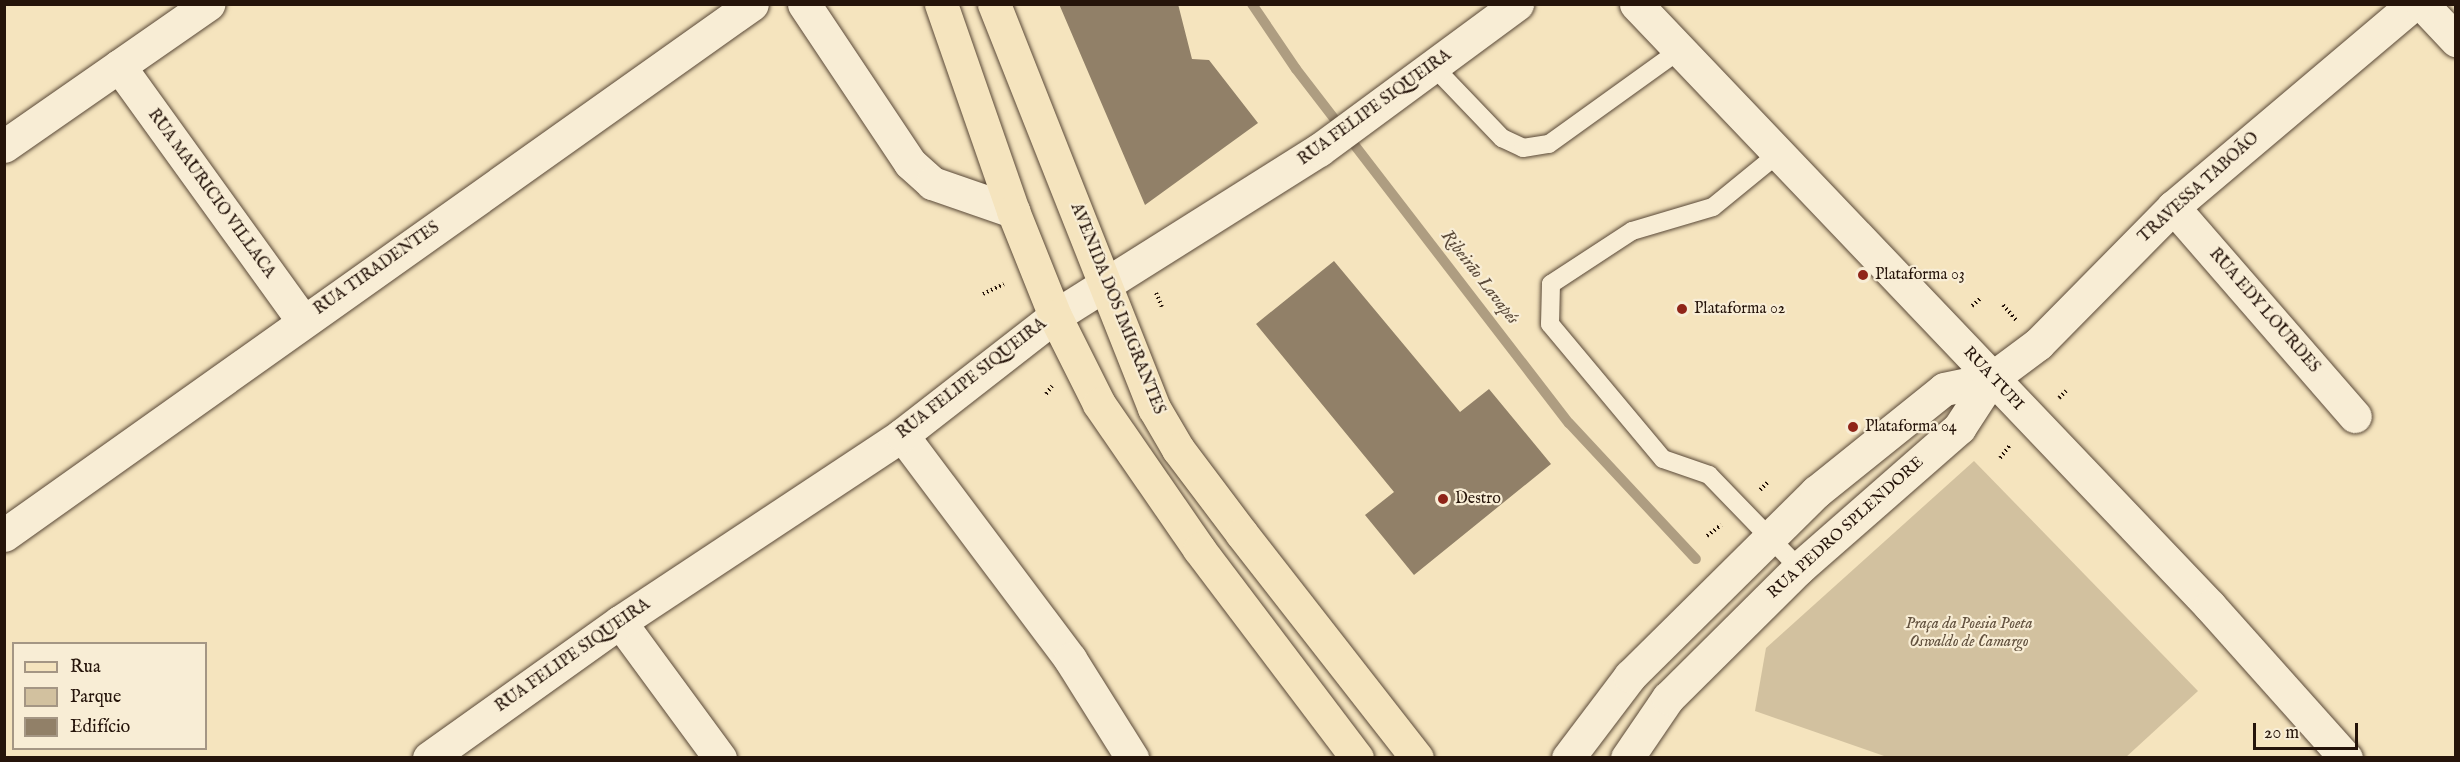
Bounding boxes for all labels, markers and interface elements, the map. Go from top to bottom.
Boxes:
street label: RUA FELIPE SIQUEIRA [1295,46,1455,170]
street label: RUA MAURICIO VILLACA [143,106,279,282]
street label: TRAVESSA TABOÃO [2135,129,2263,247]
street label: AVENIDA DOS IMIGRANTES [1066,201,1168,417]
street label: RUA TIRADENTES [311,218,443,320]
water label: Ribeirão Lavapés [1435,226,1523,330]
street label: RUA EDY LOURDES [2205,245,2323,377]
place label: Plataforma 03 [1875,265,1965,285]
marker: Plataforma 03 [1856,268,1870,282]
place label: Plataforma 02 [1694,299,1785,319]
marker: Plataforma 02 [1675,302,1689,316]
street label: RUA FELIPE SIQUEIRA [893,315,1051,443]
street label: RUA TUPI [1959,343,2027,415]
place label: Plataforma 04 [1865,417,1957,437]
marker: Plataforma 04 [1846,420,1860,434]
street label: RUA PEDRO SPLENDORE [1764,453,1928,603]
place label: Destro [1455,489,1501,509]
marker: Destro [1436,492,1450,506]
street label: RUA FELIPE SIQUEIRA [492,595,654,717]
park label: Praça da Poesia Poeta Oswaldo de Camargo [1905,614,2033,652]
legend [12,642,207,750]
text: Rua [70,656,101,679]
text: Parque [70,686,121,709]
scale bar [2256,711,2361,749]
text: Edifício [70,716,130,739]
text: 20 m [2264,722,2299,745]

